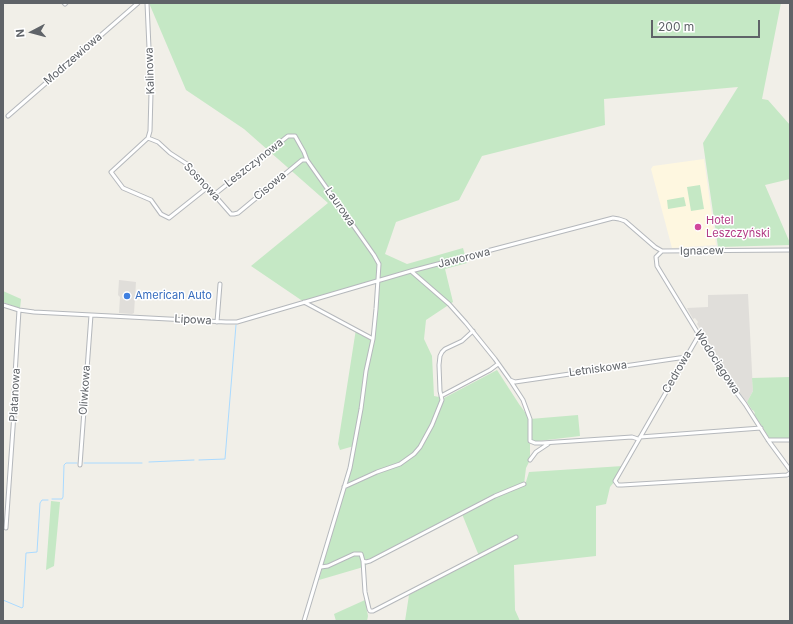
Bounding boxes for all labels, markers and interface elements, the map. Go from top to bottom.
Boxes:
north arrow [12,12,52,52]
scale bar [653,12,762,38]
text: 200 m [658,19,694,34]
text: N [13,28,27,38]
street label: Modrzewiowa [41,30,105,88]
street label: Kalinowa [143,47,157,95]
street label: Leszczynowa [222,136,286,190]
street label: Sosnowa [181,160,223,204]
street label: Cisowa [251,169,289,203]
street label: Laurowa [322,185,358,229]
place label: Hotel Leszczyński [706,214,770,240]
marker: Hotel Leszczyński [693,222,703,232]
street label: Ignacew [680,244,724,258]
street label: Jaworowa [437,245,491,271]
place label: American Auto [135,289,212,303]
marker: American Auto [122,291,132,301]
street label: Lipowa [174,312,212,328]
street label: Wodociągowa [691,328,743,396]
street label: Cedrowa [660,348,694,396]
street label: Letniskowa [568,358,628,380]
street label: Oliwkowa [77,365,93,415]
street label: Platanowa [7,368,23,422]

